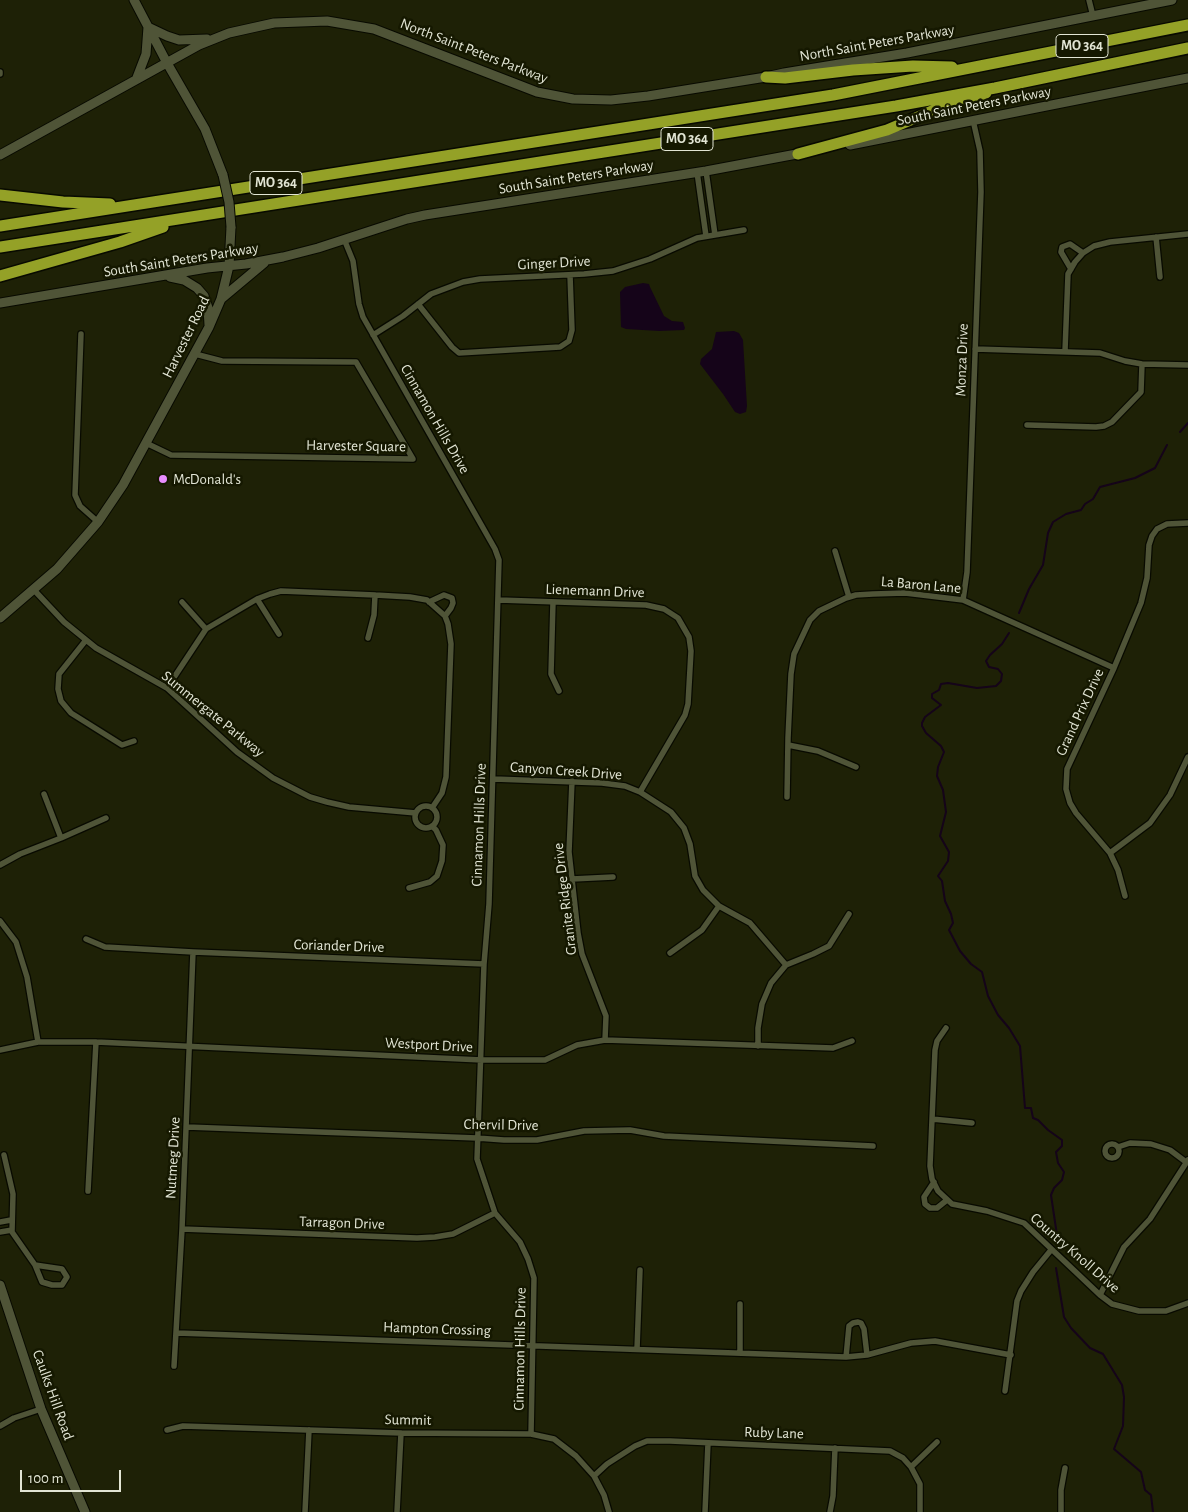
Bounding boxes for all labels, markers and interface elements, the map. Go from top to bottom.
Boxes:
street label: North Saint Peters Parkway [398,15,550,87]
street label: North Saint Peters Parkway [798,21,956,65]
road number: MO 364 [1056,34,1108,58]
street label: South Saint Peters Parkway [895,82,1053,130]
road number: MO 364 [661,128,713,150]
street label: South Saint Peters Parkway [497,156,655,198]
road number: MO 364 [250,172,302,194]
street label: South Saint Peters Parkway [102,239,260,281]
street label: Ginger Drive [517,252,591,274]
street label: Harvester Road [158,293,214,381]
street label: Monza Drive [952,323,972,397]
street label: Cinnamon Hills Drive [396,361,474,477]
street label: Harvester Square [306,436,406,456]
place label: McDonald's [173,470,241,488]
marker: McDonald's [157,473,169,485]
street label: La Baron Lane [880,573,962,597]
street label: Lienemann Drive [545,580,645,602]
street label: Grand Prix Drive [1052,665,1108,759]
street label: Summergate Parkway [158,667,268,761]
street label: Canyon Creek Drive [509,758,623,784]
street label: Cinnamon Hills Drive [468,763,490,887]
street label: Granite Ridge Drive [549,842,581,956]
street label: Coriander Drive [293,935,385,957]
street label: Westport Drive [385,1034,473,1056]
street label: Chervil Drive [463,1115,539,1135]
street label: Nutmeg Drive [162,1116,184,1200]
street label: Country Knoll Drive [1026,1209,1124,1297]
street label: Tarragon Drive [299,1213,385,1233]
street label: Cinnamon Hills Drive [510,1287,530,1411]
street label: Hampton Crossing [383,1318,491,1340]
street label: Caulks Hill Road [28,1347,78,1443]
street label: Summit [384,1411,432,1429]
street label: Ruby Lane [744,1423,804,1443]
scale bar [22,1460,124,1492]
text: 100 m [28,1471,63,1486]

